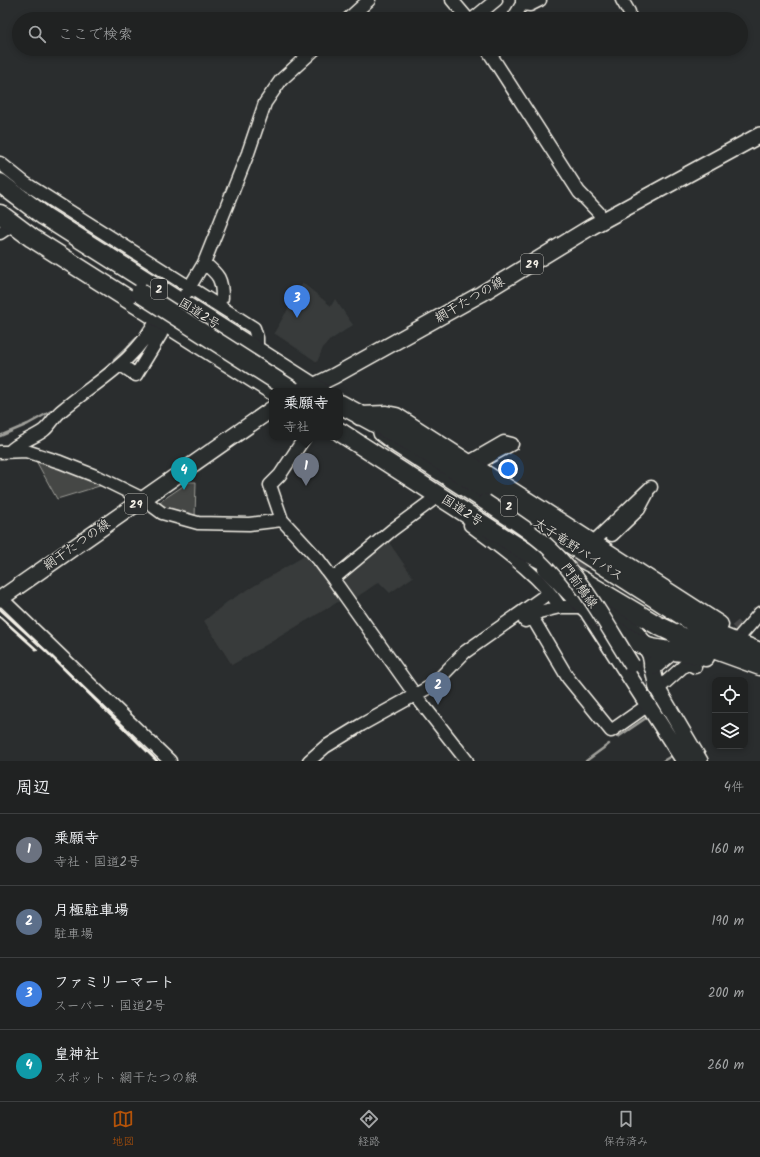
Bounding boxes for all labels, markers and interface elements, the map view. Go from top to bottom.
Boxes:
search box [12,12,748,56]
icon: search [26,23,48,45]
text: ここで検索 [58,23,133,47]
road number: 29 [521,254,543,274]
street label: 網干たつの線 [431,271,510,329]
road number: 2 [151,279,167,299]
pin: 3 [284,285,310,318]
street label: 国道2号 [174,293,224,335]
popup [269,388,343,440]
text: 乗願寺 [283,392,329,416]
text: 寺社 [283,417,310,438]
pin: 1 [293,453,319,486]
pin: 4 [171,457,197,490]
your location [498,459,518,479]
street label: 国道2号 [437,490,487,532]
road number: 29 [125,494,147,514]
road number: 2 [501,496,517,516]
street label: 網干たつの線 [39,513,116,576]
street label: 太子竜野バイパス [529,513,627,587]
street label: 門前鵤線 [555,559,603,614]
pin: 2 [425,672,451,705]
map controls [712,677,748,749]
button: locate [712,677,748,713]
button: layers [712,713,748,749]
text: 周辺 [16,775,50,802]
text: 4件 [724,777,744,798]
text: 乗願寺 [54,827,99,851]
text: 1 [27,839,31,860]
text: 160 m [711,839,744,860]
text: 寺社 · 国道2号 [54,852,140,873]
text: 月極駐車場 [54,899,129,923]
text: 2 [25,911,33,932]
text: 190 m [712,911,744,932]
text: 駐車場 [54,924,93,945]
text: ファミリーマート [54,971,175,995]
text: 3 [25,983,33,1004]
text: 200 m [708,983,744,1004]
text: スーパー · 国道2号 [54,996,166,1017]
text: 皇神社 [54,1043,99,1067]
text: 4 [25,1055,33,1076]
text: 260 m [707,1055,744,1076]
text: スポット · 網干たつの線 [54,1068,198,1089]
tab: 地図 [112,1108,134,1151]
tab: 経路 [358,1108,380,1151]
tab: 保存済み [604,1108,648,1151]

